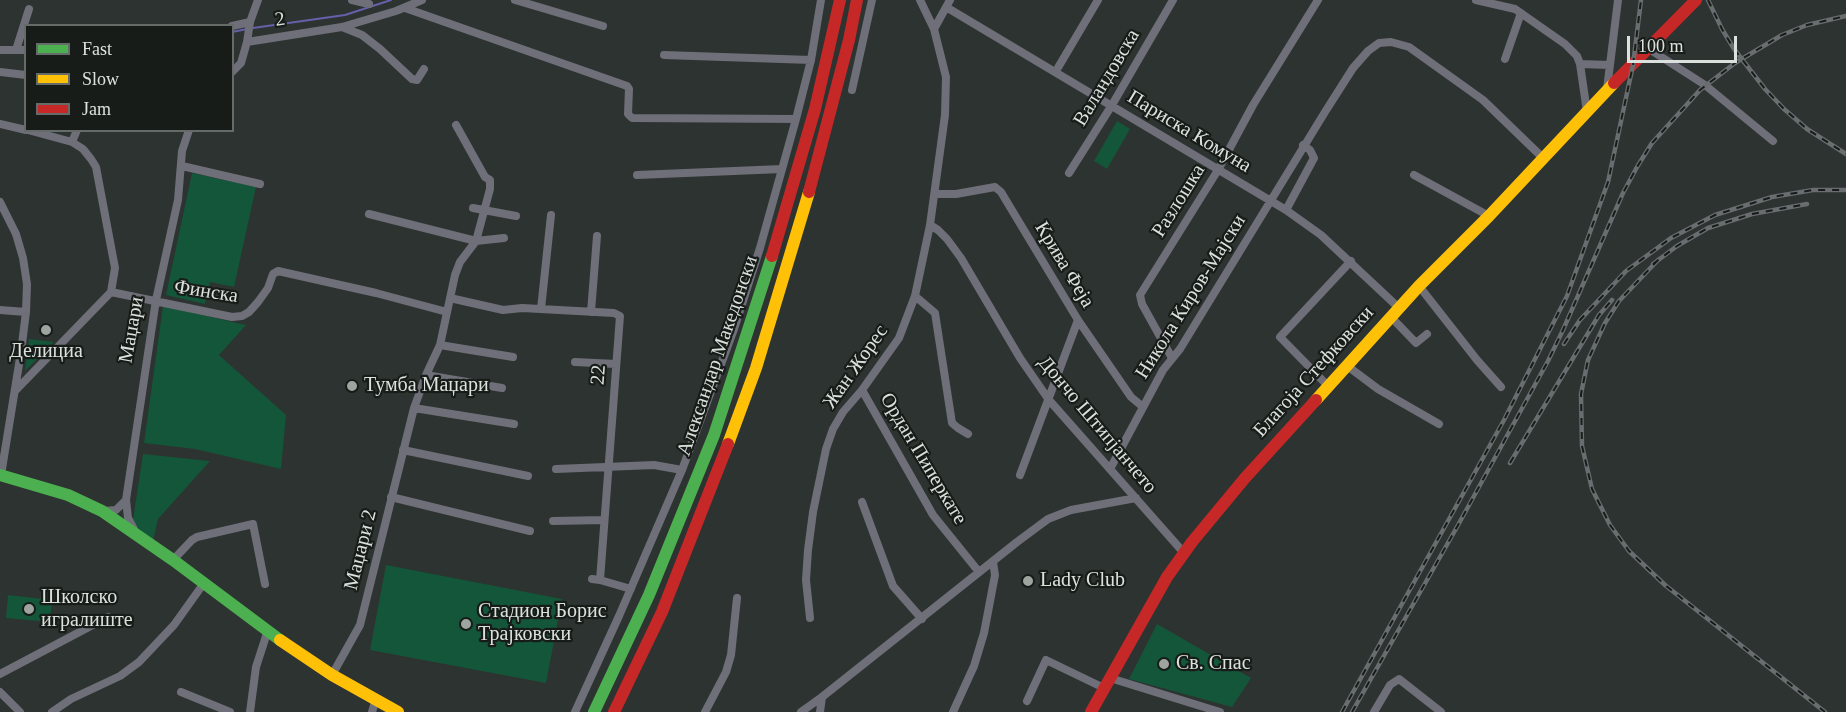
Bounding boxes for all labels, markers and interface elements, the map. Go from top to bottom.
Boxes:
street label: 2 [273,7,287,33]
legend [24,24,234,132]
scale bar [1630,24,1740,62]
street label: Валандовска [1069,25,1145,131]
text: 100 m [1638,36,1684,56]
text: Fast [82,39,112,59]
text: Slow [82,69,119,89]
street label: Париска Комуна [1123,86,1255,178]
text: Jam [82,99,111,119]
street label: Разлошка [1147,160,1211,242]
street label: Никола Киров-Мајски [1131,210,1251,384]
street label: Крива Феја [1029,218,1099,312]
street label: Александар Македонски [672,253,764,459]
street label: Финска [172,275,240,309]
street label: Маџари [114,295,150,365]
street label: Благоја Стефковски [1249,301,1379,443]
street label: Жан Жорес [818,320,894,414]
marker: Делициа [39,323,53,337]
place label: Делициа [9,340,83,364]
street label: Дончо Штипјанчето [1032,351,1162,499]
street label: 22 [586,364,612,386]
place label: Тумба Маџари [364,374,489,398]
marker: Тумба Маџари [345,379,359,393]
street label: Ордан Пиперкате [874,389,972,529]
street label: Маџари 2 [339,507,383,593]
place label: Lady Club [1040,569,1125,593]
marker: Lady Club [1021,574,1035,588]
place label: Школско игралиште [41,586,133,633]
place label: Стадион Борис Трајковски [478,600,607,647]
marker: Школско игралиште [22,602,36,616]
marker: Стадион Борис Трајковски [459,617,473,631]
place label: Св. Спас [1176,652,1251,676]
marker: Св. Спас [1157,657,1171,671]

